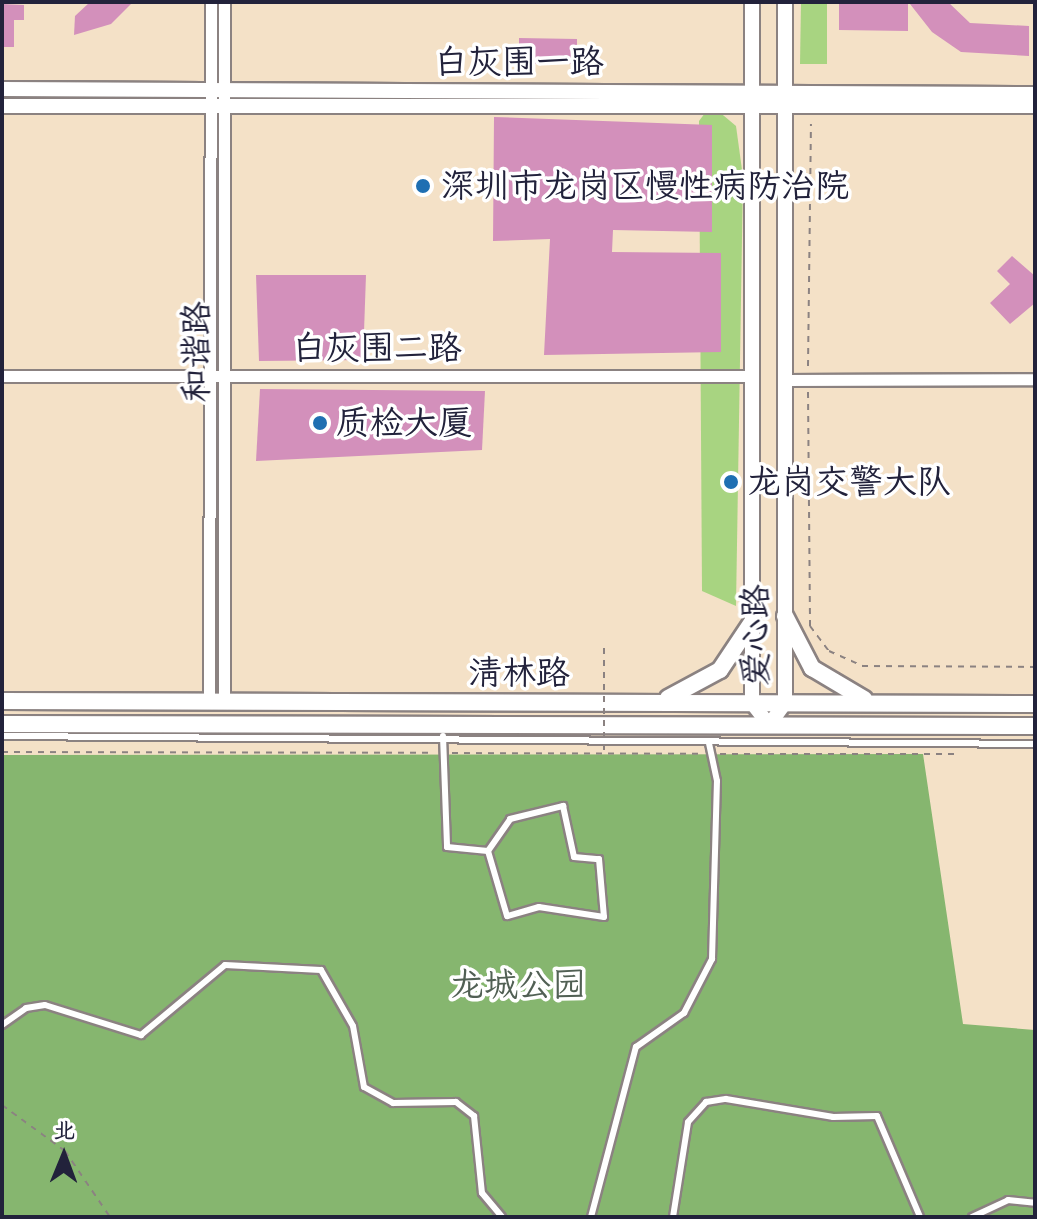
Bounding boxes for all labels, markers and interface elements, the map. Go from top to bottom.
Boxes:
street label: 白灰围一路 [434,42,604,82]
place label: 深圳市龙岗区慢性病防治院 [441,166,849,206]
marker: 深圳市龙岗区慢性病防治院 [412,175,434,197]
street label: 和谐路 [176,301,216,403]
street label: 白灰围二路 [292,328,462,368]
place label: 质检大厦 [336,403,472,443]
marker: 质检大厦 [311,414,329,432]
place label: 龙岗交警大队 [747,462,951,502]
marker: 龙岗交警大队 [722,473,740,491]
street label: 爱心路 [735,584,775,686]
street label: 清林路 [468,653,570,693]
park label: 龙城公园 [450,965,586,1005]
north arrow [24,1115,104,1195]
text: 北 [53,1117,76,1145]

